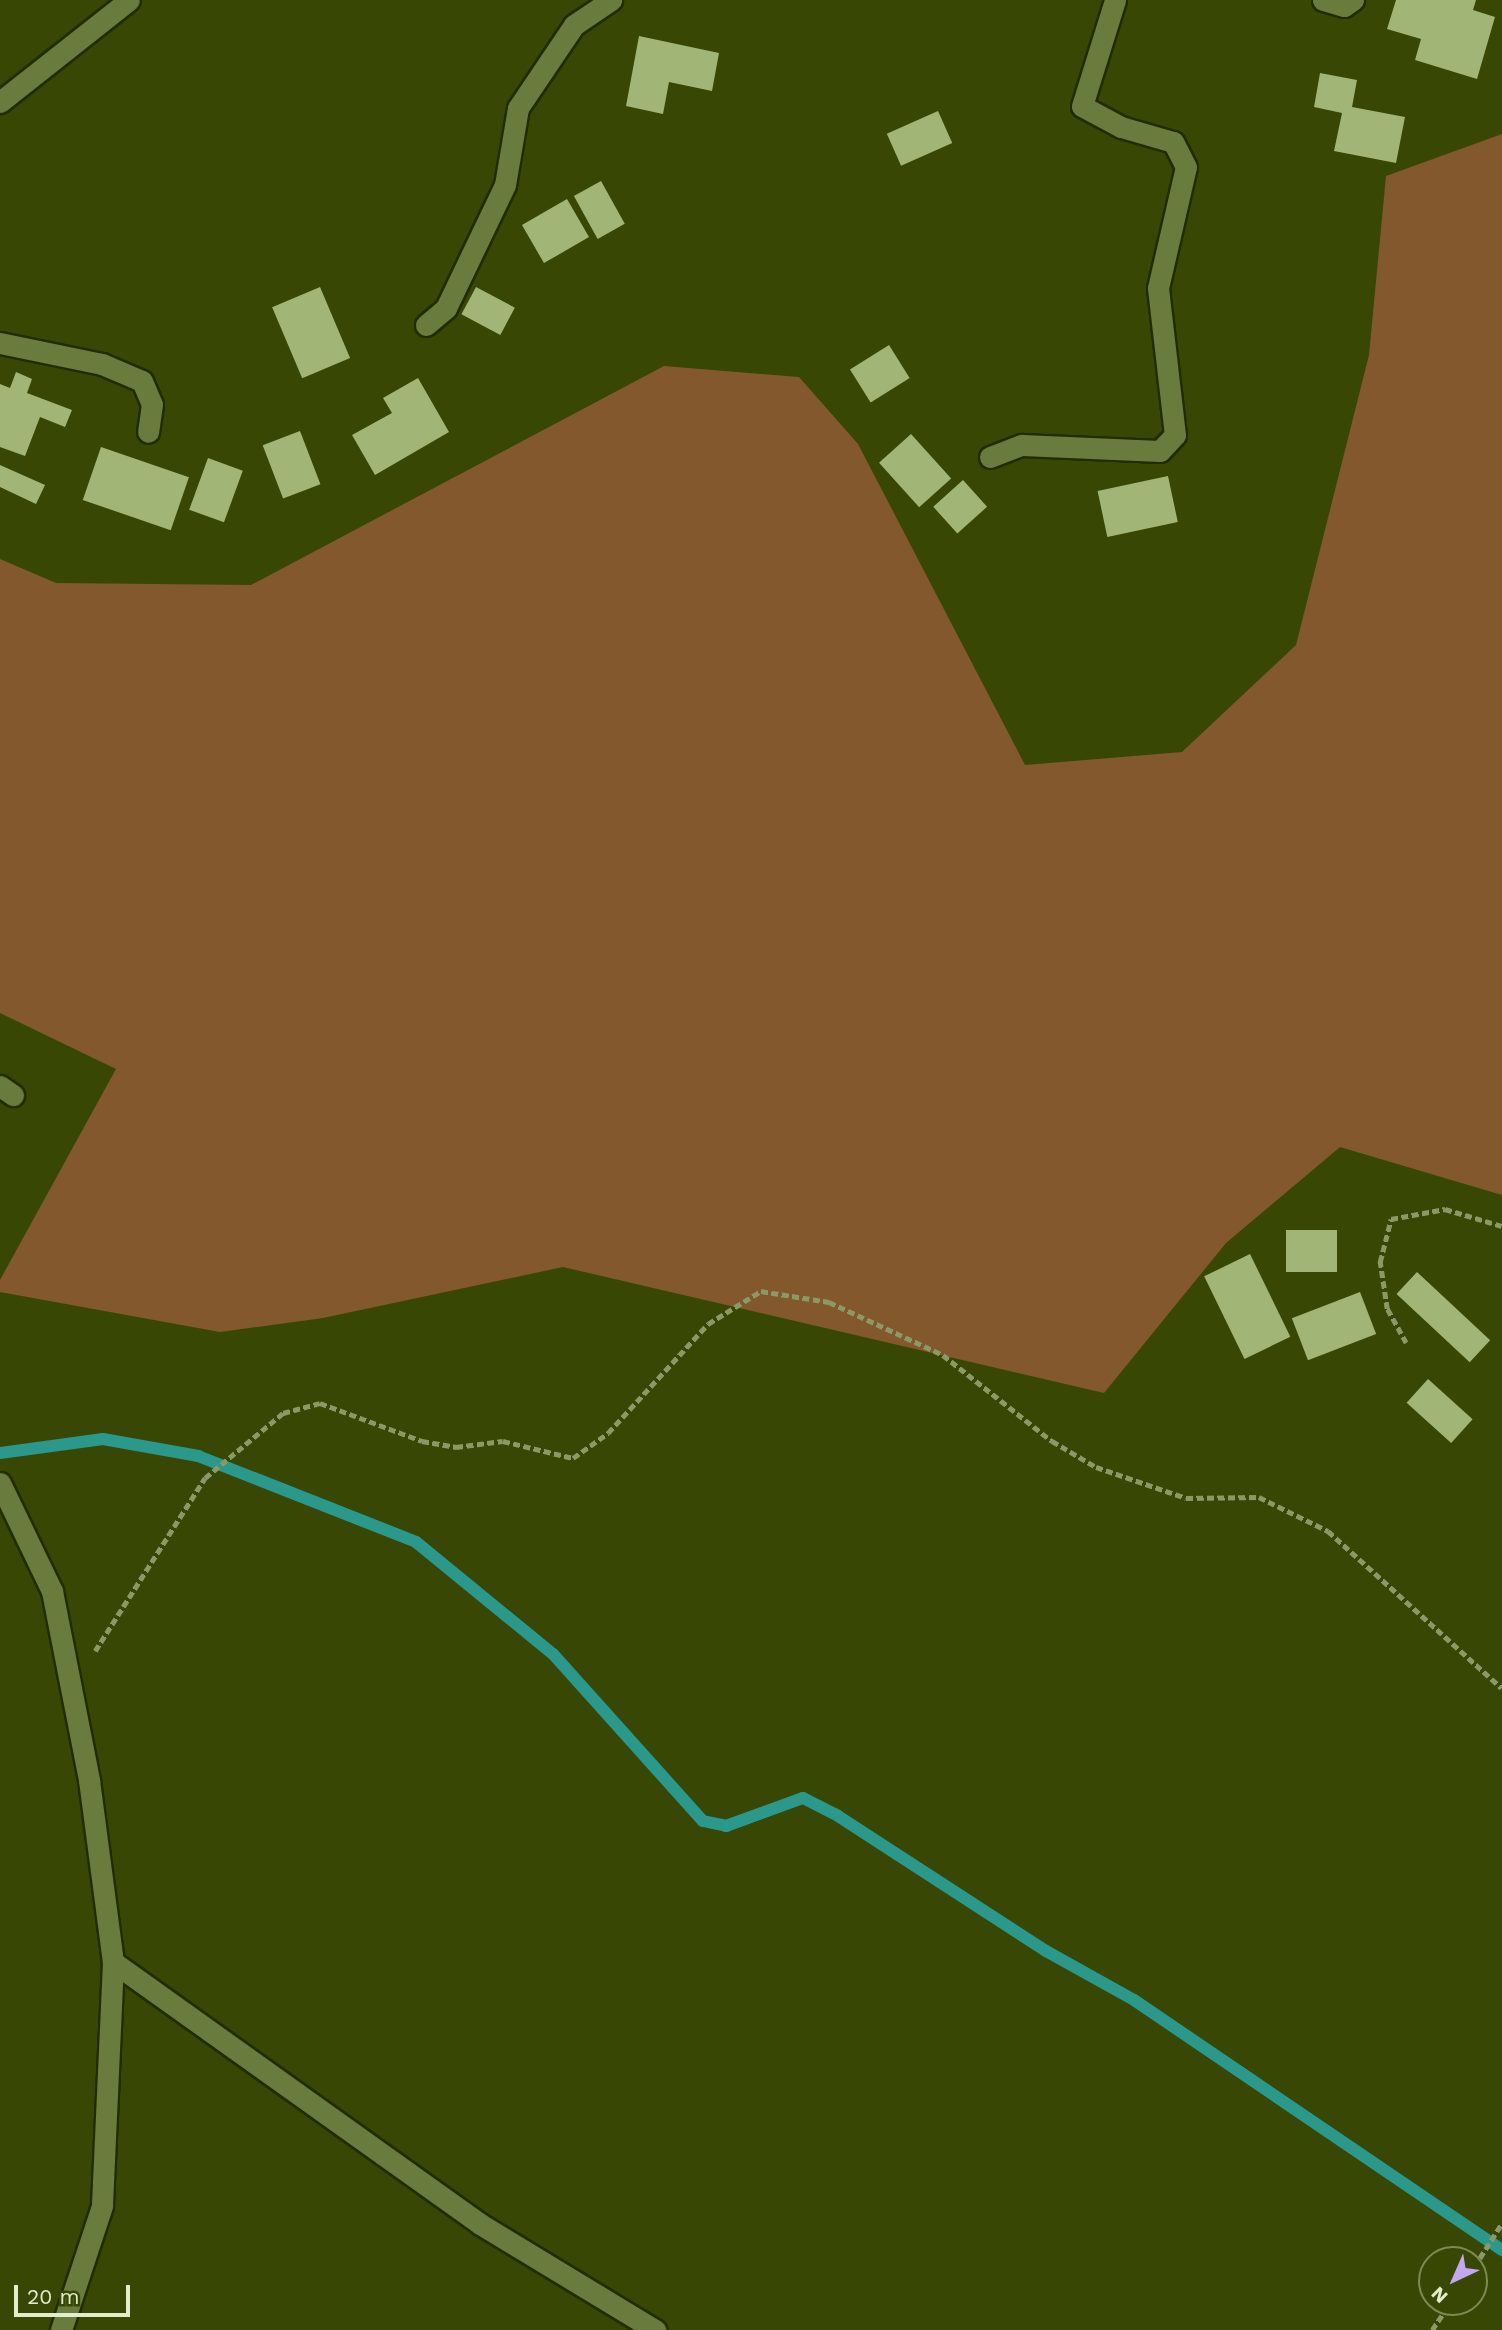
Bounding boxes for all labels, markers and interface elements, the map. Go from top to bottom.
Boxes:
north arrow [1418,2246,1488,2316]
scale bar [18,2270,133,2314]
text: N [1426,2282,1453,2308]
text: 20 m [27,2284,79,2309]

